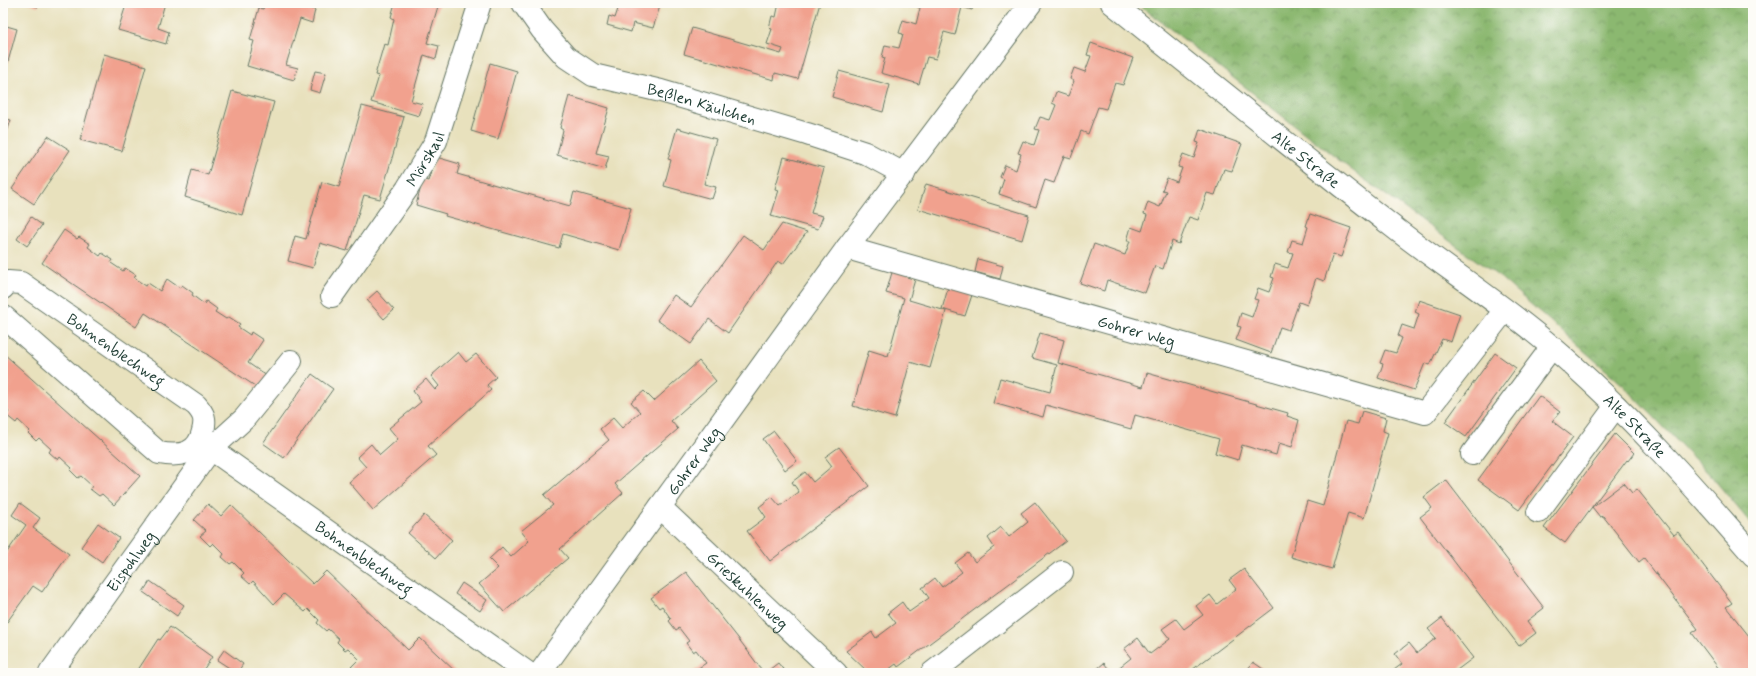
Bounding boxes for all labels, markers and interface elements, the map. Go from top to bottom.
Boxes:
street label: Beßlen Käulchen [645,79,758,130]
street label: Alte Straße [1267,126,1344,194]
street label: Mörskaul [402,129,450,191]
street label: Bohnenblechweg [62,309,169,393]
street label: Gohrer Weg [1095,311,1177,354]
street label: Alte Straße [1598,390,1670,463]
street label: Gohrer Weg [663,423,727,500]
street label: Bohnenblechweg [310,517,417,601]
street label: Eispohlweg [103,527,162,597]
street label: Grieskuhlenweg [702,547,792,636]

